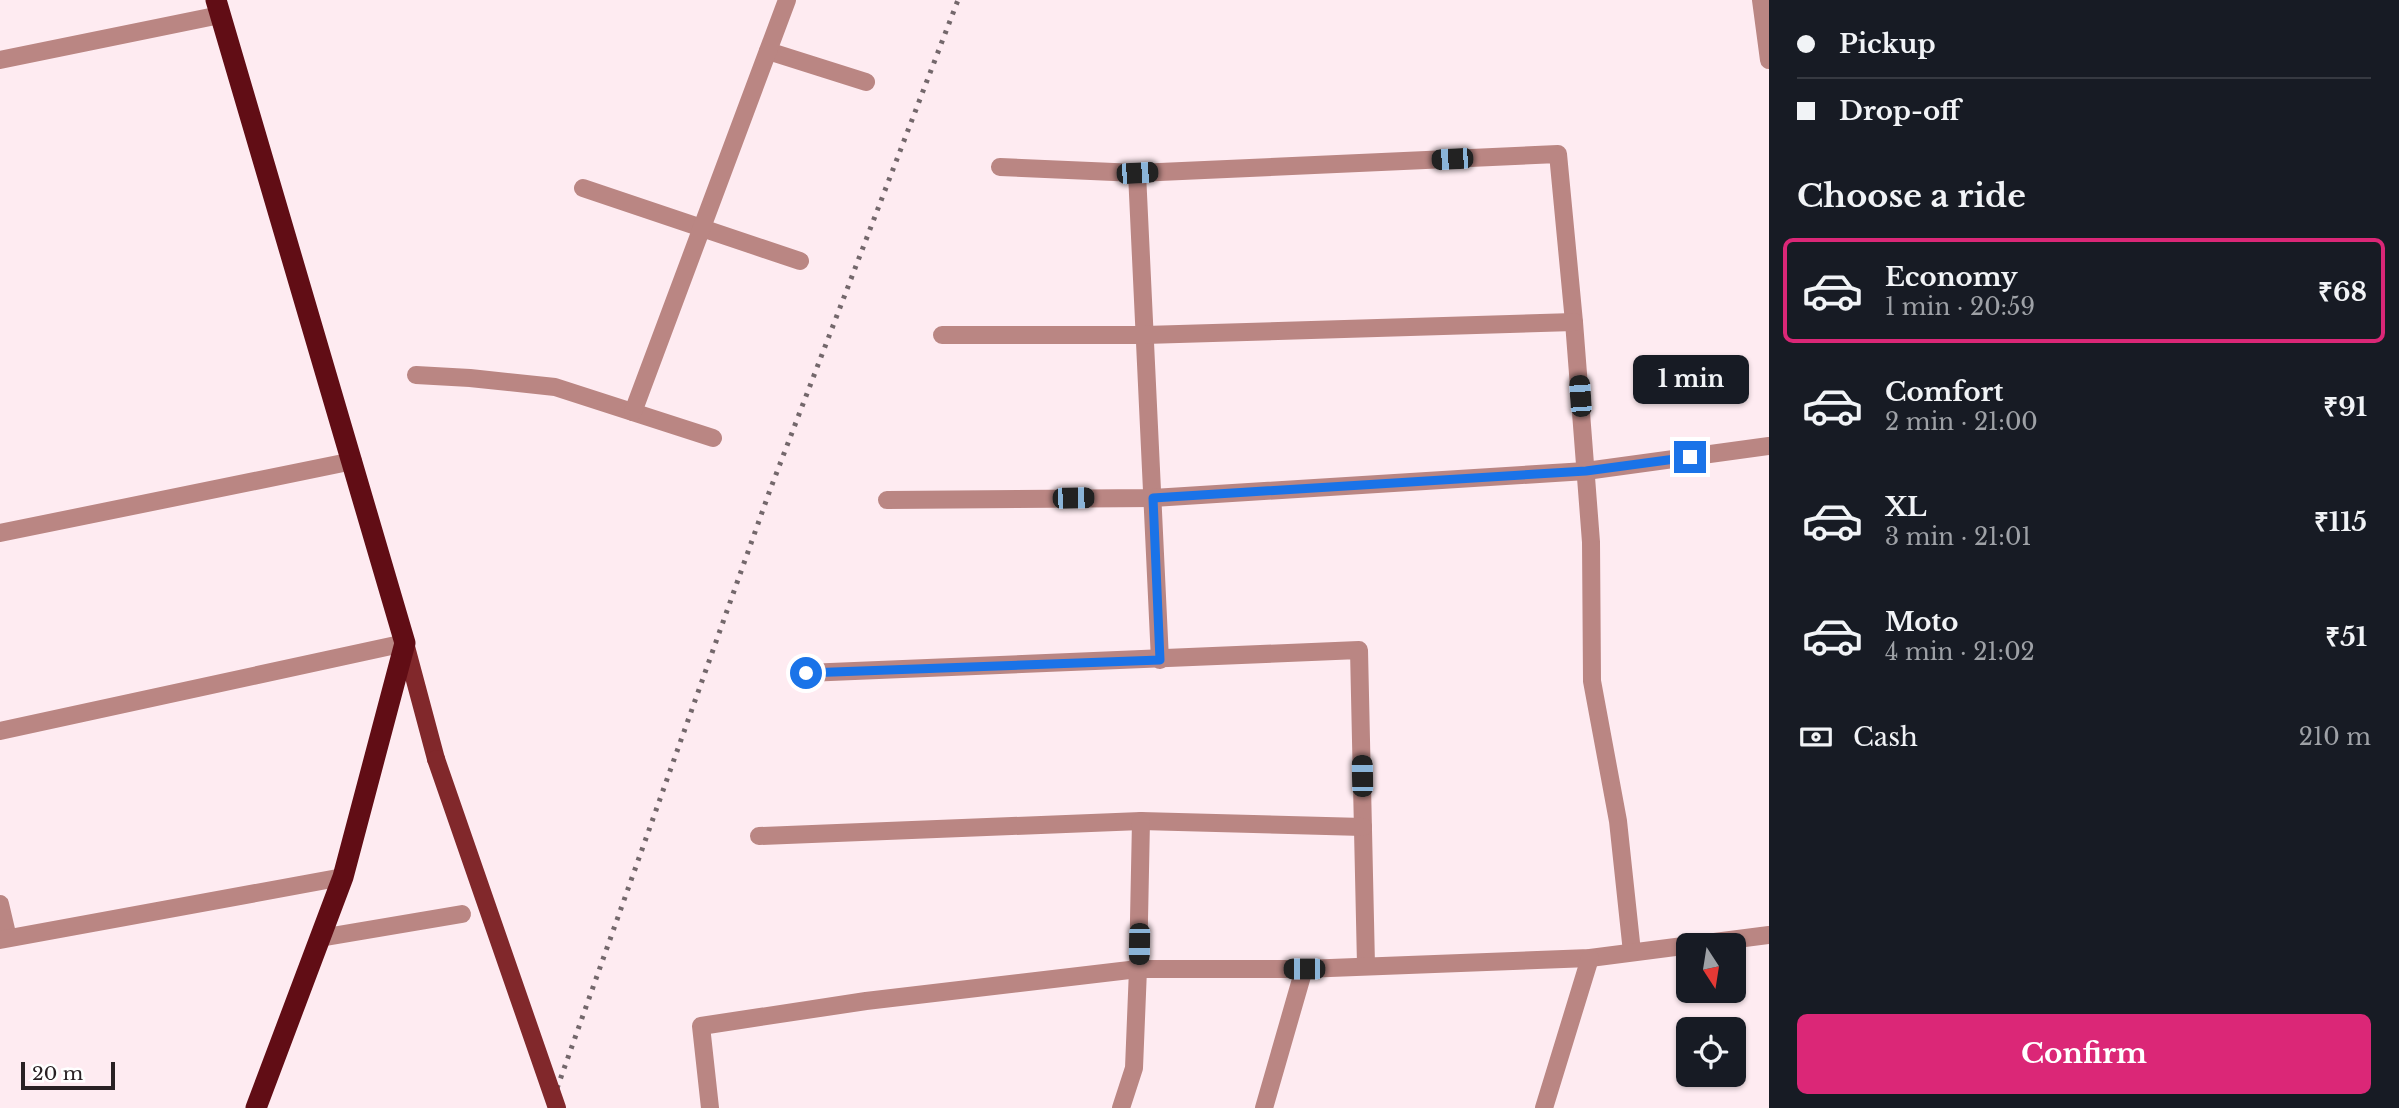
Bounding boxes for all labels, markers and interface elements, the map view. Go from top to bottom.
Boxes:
text: Pickup [1839,28,1936,60]
text: Drop-off [1839,95,1960,127]
car [1431,147,1474,171]
car [1116,161,1159,185]
text: Choose a ride [1797,176,2026,216]
icon: car [1801,259,1864,322]
text: Economy [1885,261,2018,293]
text: ₹68 [2318,276,2367,308]
text: 1 min · 20:59 [1885,293,2035,321]
callout: 1 min [1632,356,1748,405]
text: 1 min [1658,365,1724,393]
car [1569,374,1592,418]
icon: car [1801,374,1864,437]
text: Comfort [1885,376,2003,408]
text: ₹91 [2323,391,2367,423]
text: 2 min · 21:00 [1885,408,2038,436]
route end [1674,441,1706,473]
car [1052,487,1095,509]
icon: car [1801,489,1864,552]
text: XL [1885,491,1927,523]
text: ₹115 [2314,506,2367,538]
text: 3 min · 21:01 [1885,523,2032,551]
icon: car [1801,604,1864,667]
text: Moto [1885,606,1958,638]
text: ₹51 [2325,621,2367,653]
text: 4 min · 21:02 [1885,638,2035,666]
route start [790,657,822,689]
icon: cash [1797,718,1835,756]
text: Cash [1853,721,1918,753]
text: 210 m [2299,723,2371,751]
car [1352,755,1373,797]
car [1129,923,1150,965]
north arrow [1676,933,1746,1003]
map controls [1676,933,1746,1087]
car [1284,959,1326,980]
button: Confirm [1797,1014,2371,1094]
button: locate [1676,1017,1746,1087]
scale bar [21,1059,116,1091]
text: 20 m [32,1062,83,1085]

